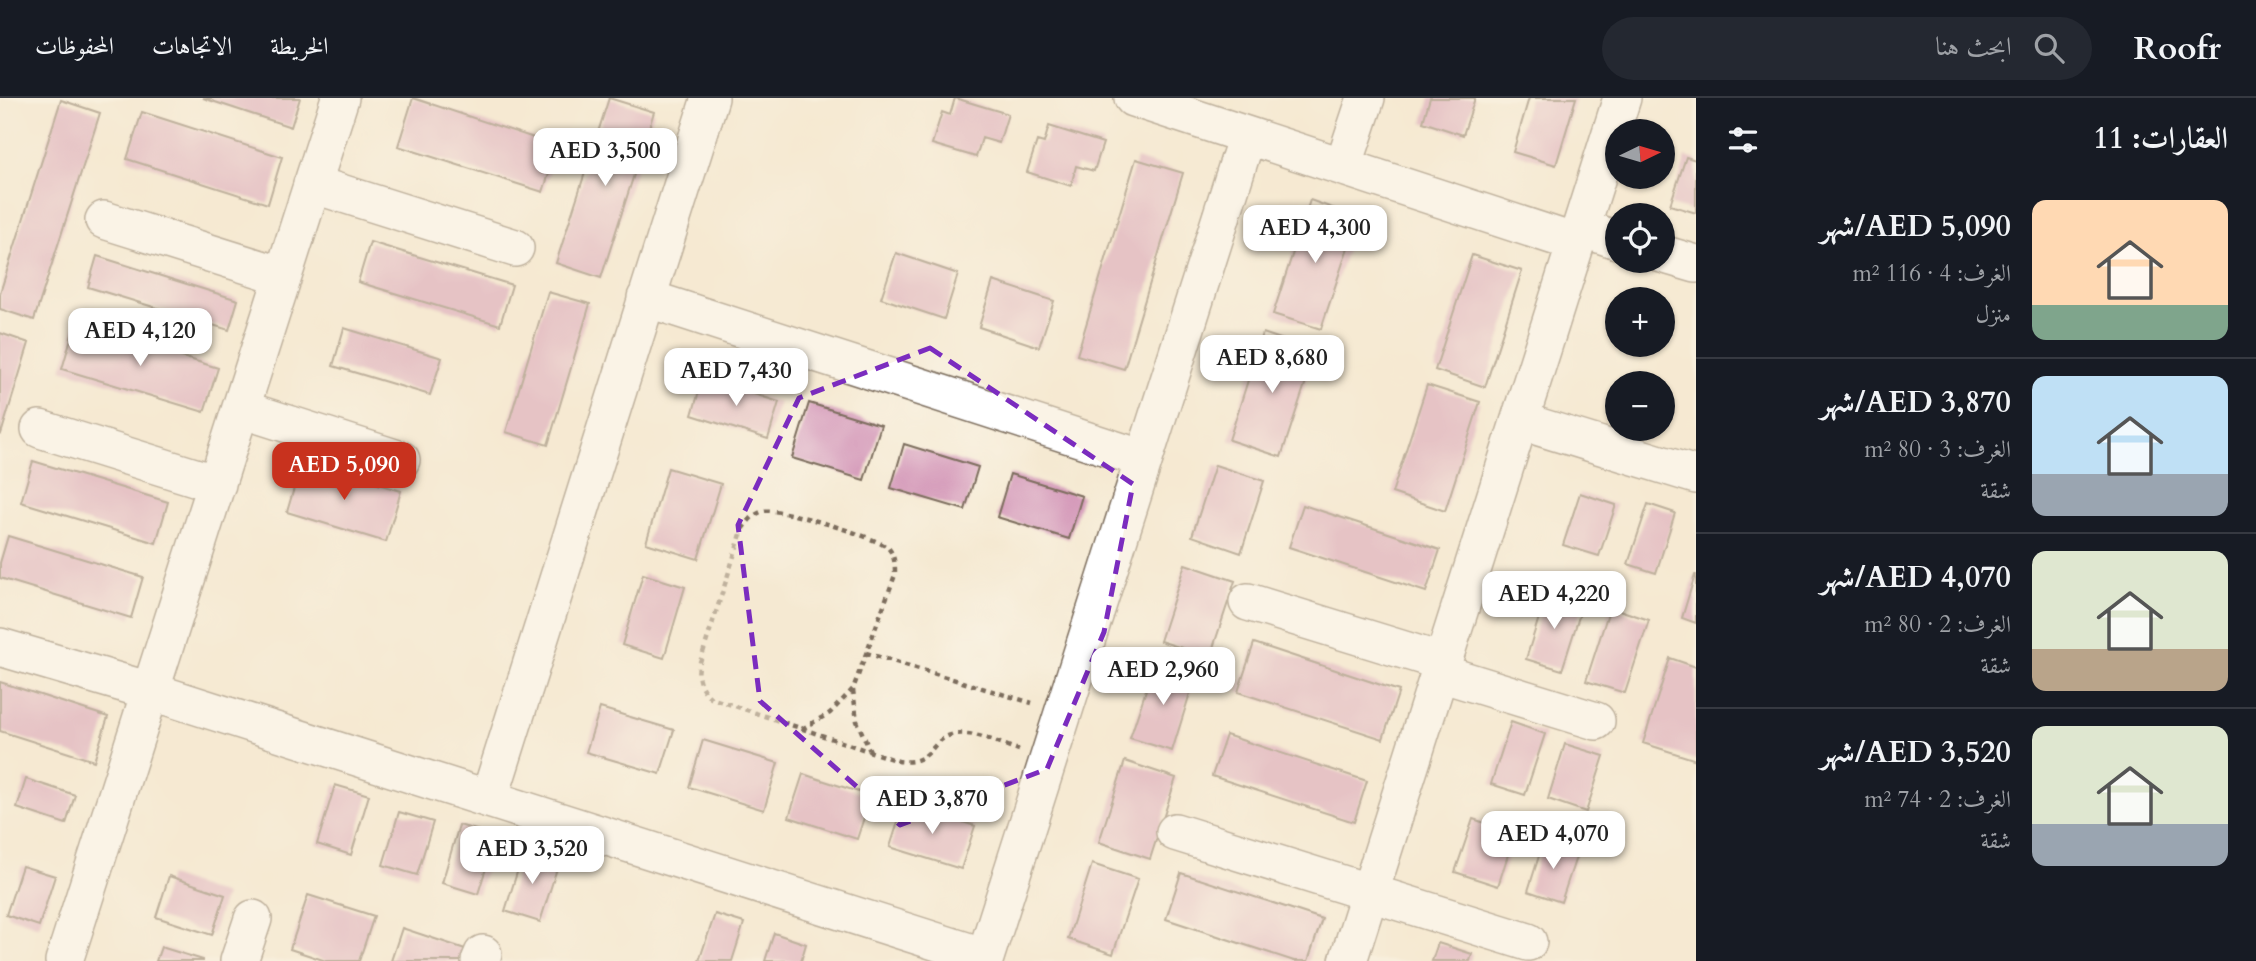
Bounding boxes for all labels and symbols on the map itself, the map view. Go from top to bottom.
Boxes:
north arrow [1605,119,1675,189]
pin: AED 3,500 [525,129,685,188]
pin: AED 4,300 [1235,206,1395,265]
pin: AED 4,120 [60,308,220,368]
pin: AED 8,680 [1192,336,1352,395]
pin: AED 7,430 [656,348,816,408]
pin: AED 5,090 [264,442,424,502]
pin: AED 4,220 [1474,572,1634,631]
pin: AED 2,960 [1083,648,1243,707]
pin: AED 3,870 [852,776,1012,836]
pin: AED 4,070 [1473,812,1633,871]
pin: AED 3,520 [452,826,612,886]

